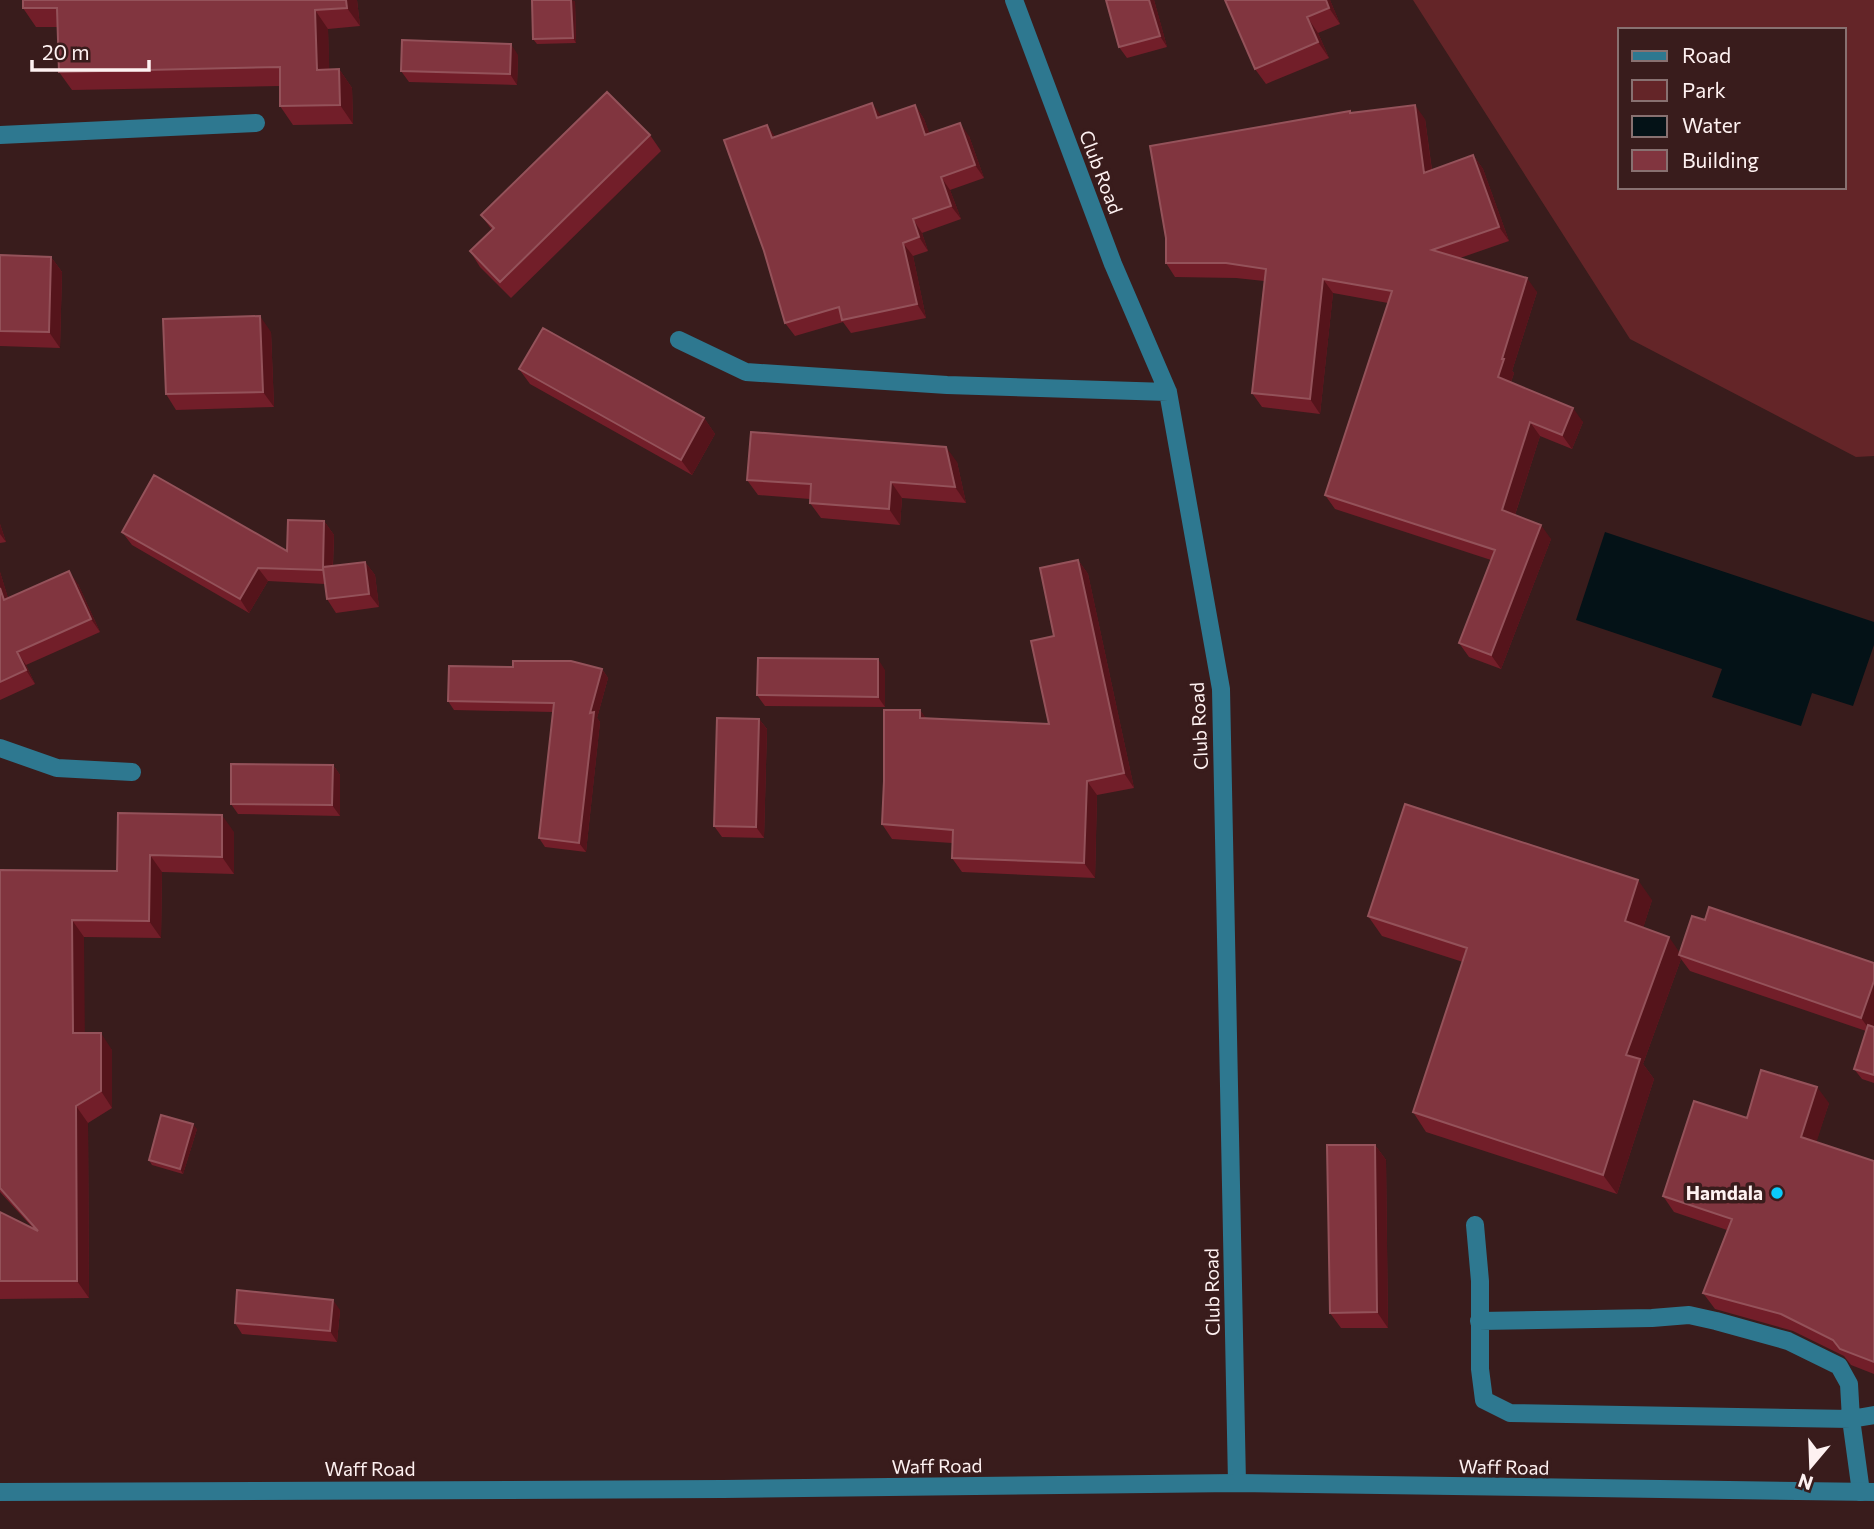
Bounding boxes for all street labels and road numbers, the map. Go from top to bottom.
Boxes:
street label: Club Road [1075,127,1128,217]
street label: Club Road [1185,682,1212,770]
street label: Club Road [1199,1248,1224,1336]
street label: Waff Road [891,1453,983,1478]
street label: Waff Road [1458,1454,1550,1479]
street label: Waff Road [325,1457,415,1480]

